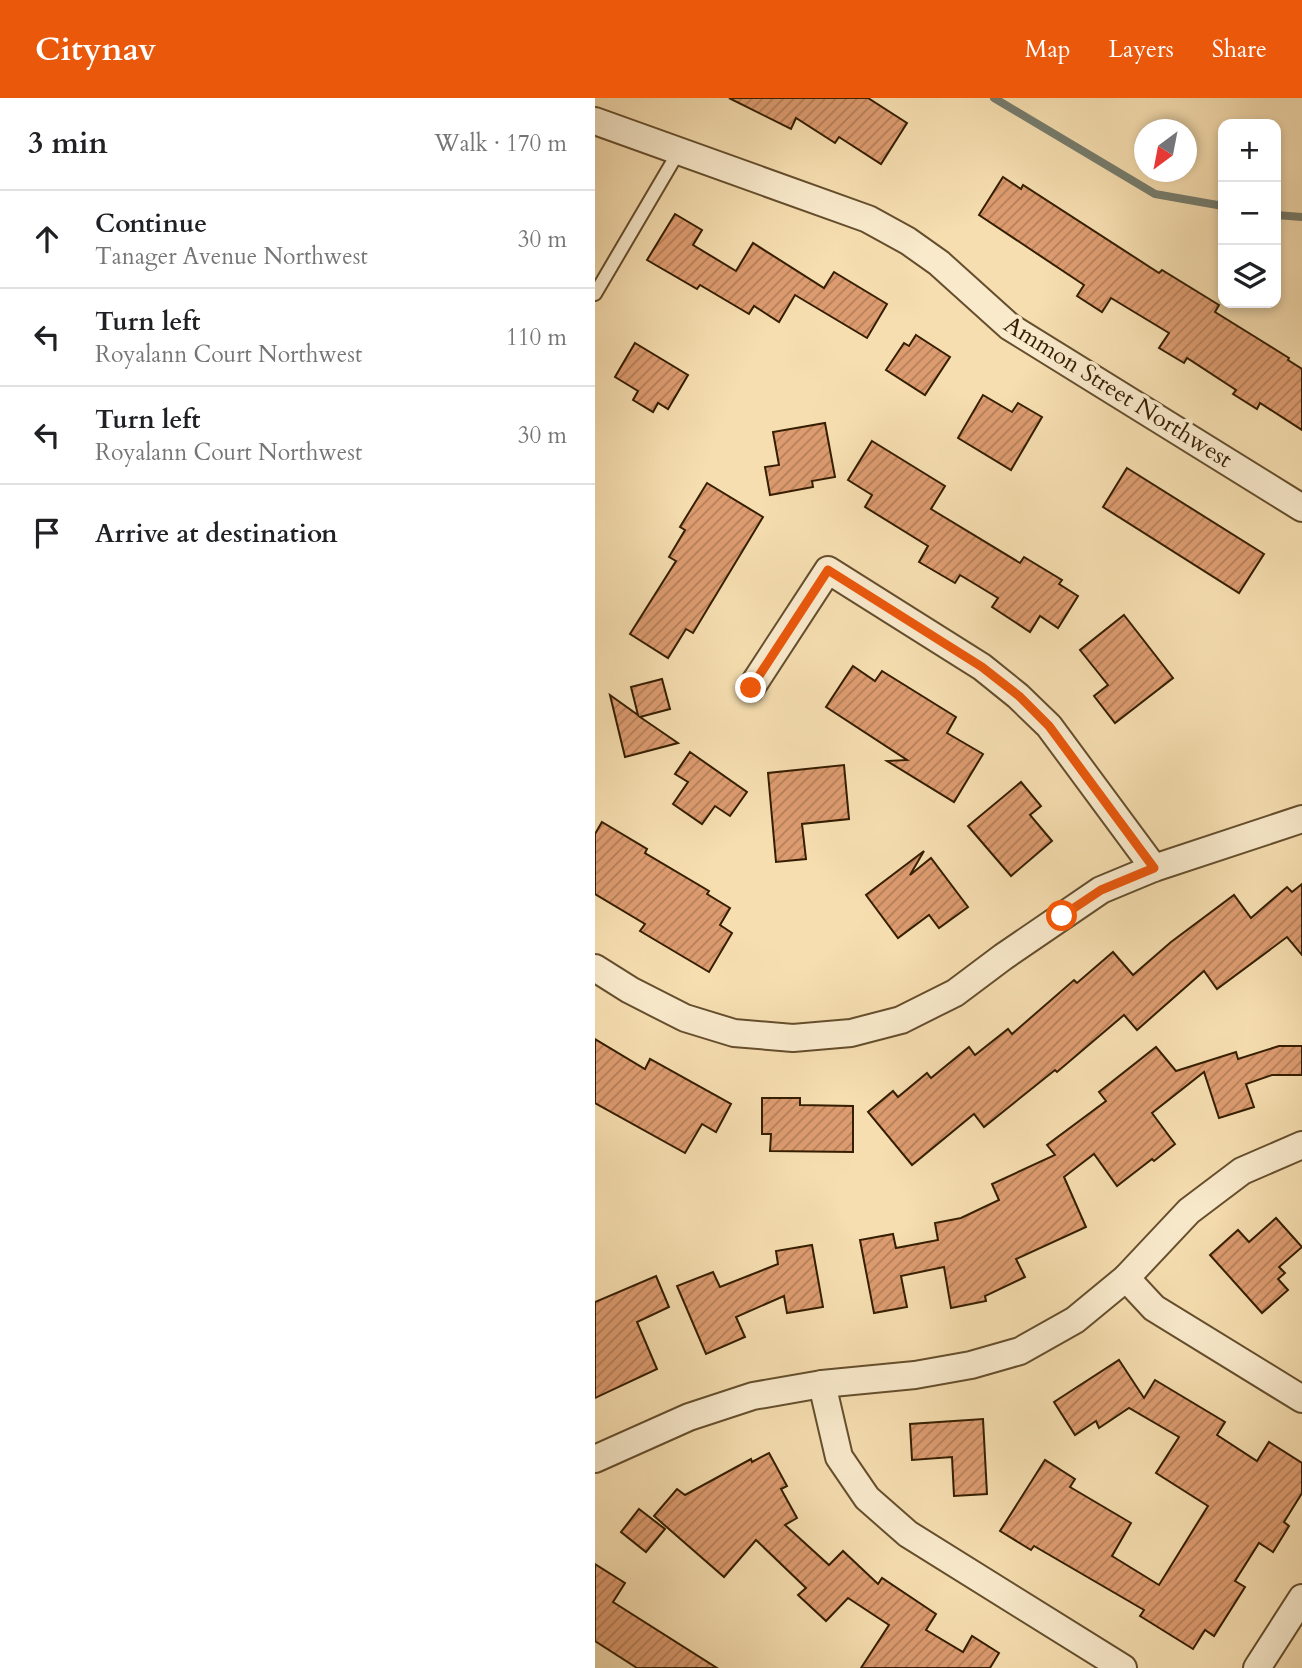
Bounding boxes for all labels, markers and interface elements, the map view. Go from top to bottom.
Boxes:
text: Citynav [35,27,156,72]
text: Map [1025,33,1071,66]
text: Layers [1109,33,1174,66]
text: Share [1212,33,1267,66]
north arrow [1134,119,1197,182]
map controls [1218,119,1281,308]
button: + [1218,119,1281,182]
text: 3 min [28,123,108,164]
text: Walk · 170 m [434,128,567,159]
button: − [1218,182,1281,245]
text: Continue [95,206,207,241]
icon: ahead [28,220,66,258]
text: 30 m [518,224,567,255]
text: Tanager Avenue Northwest [95,241,368,272]
button: layers [1218,245,1281,308]
text: Turn left [95,304,200,339]
street label: Ammon Street Northwest [997,308,1239,476]
icon: left [28,318,66,356]
text: 110 m [506,322,567,353]
text: Royalann Court Northwest [95,339,362,370]
text: Turn left [95,402,200,437]
icon: left [28,416,66,454]
text: 30 m [518,420,567,451]
text: Royalann Court Northwest [95,437,362,468]
icon: arrive [28,514,66,552]
text: Arrive at destination [95,516,338,551]
route end [735,672,766,703]
route start [1046,900,1077,931]

